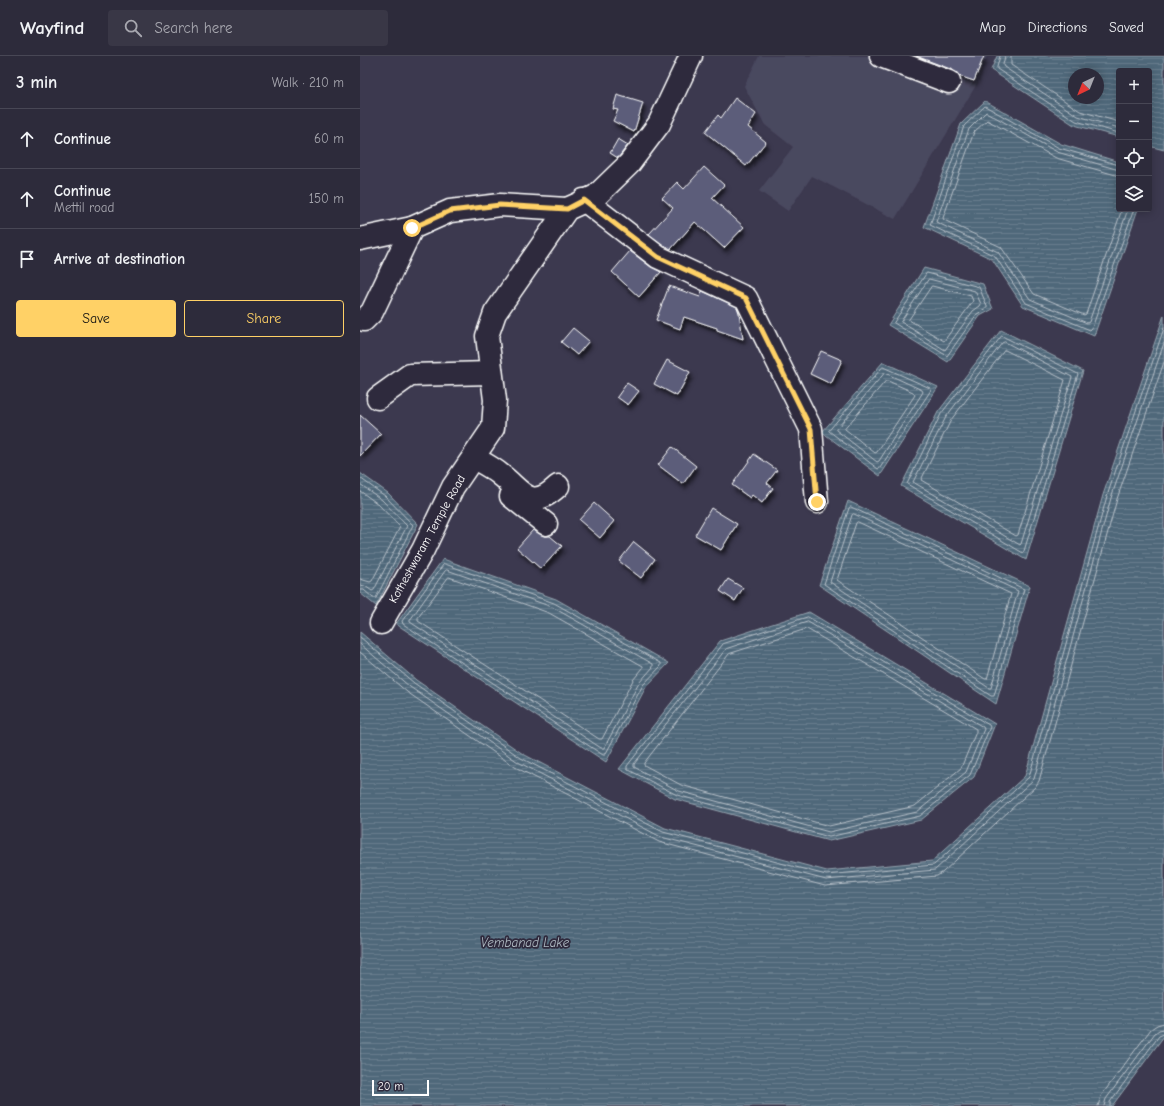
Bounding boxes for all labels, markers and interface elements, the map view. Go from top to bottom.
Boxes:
search box [108,10,388,46]
text: Wayfind [20,17,84,39]
icon: search [122,17,144,39]
text: Search here [154,19,233,37]
text: Map [979,19,1006,36]
text: Directions [1028,19,1087,36]
text: Saved [1109,19,1144,36]
north arrow [1068,68,1104,104]
map controls [1116,68,1152,212]
button: + [1116,68,1152,104]
text: 3 min [16,73,57,92]
text: Walk · 210 m [272,75,344,90]
button: − [1116,104,1152,140]
icon: ahead [16,128,38,150]
text: Continue [54,130,111,148]
text: 60 m [314,131,344,146]
button: locate [1116,140,1152,176]
button: layers [1116,176,1152,212]
text: Continue [54,182,111,200]
icon: ahead [16,188,38,210]
text: 150 m [309,191,344,206]
text: Mettil road [54,200,114,215]
route start [403,219,421,237]
icon: arrive [16,248,38,270]
text: Arrive at destination [54,250,185,268]
button: Save [16,300,176,337]
button: Share [184,300,344,337]
street label: Kotheshwaram Temple Road [386,473,468,605]
route end [808,493,826,511]
water label: Vembanad Lake [481,935,570,950]
scale bar [372,1078,429,1097]
text: 20 m [378,1080,403,1093]

